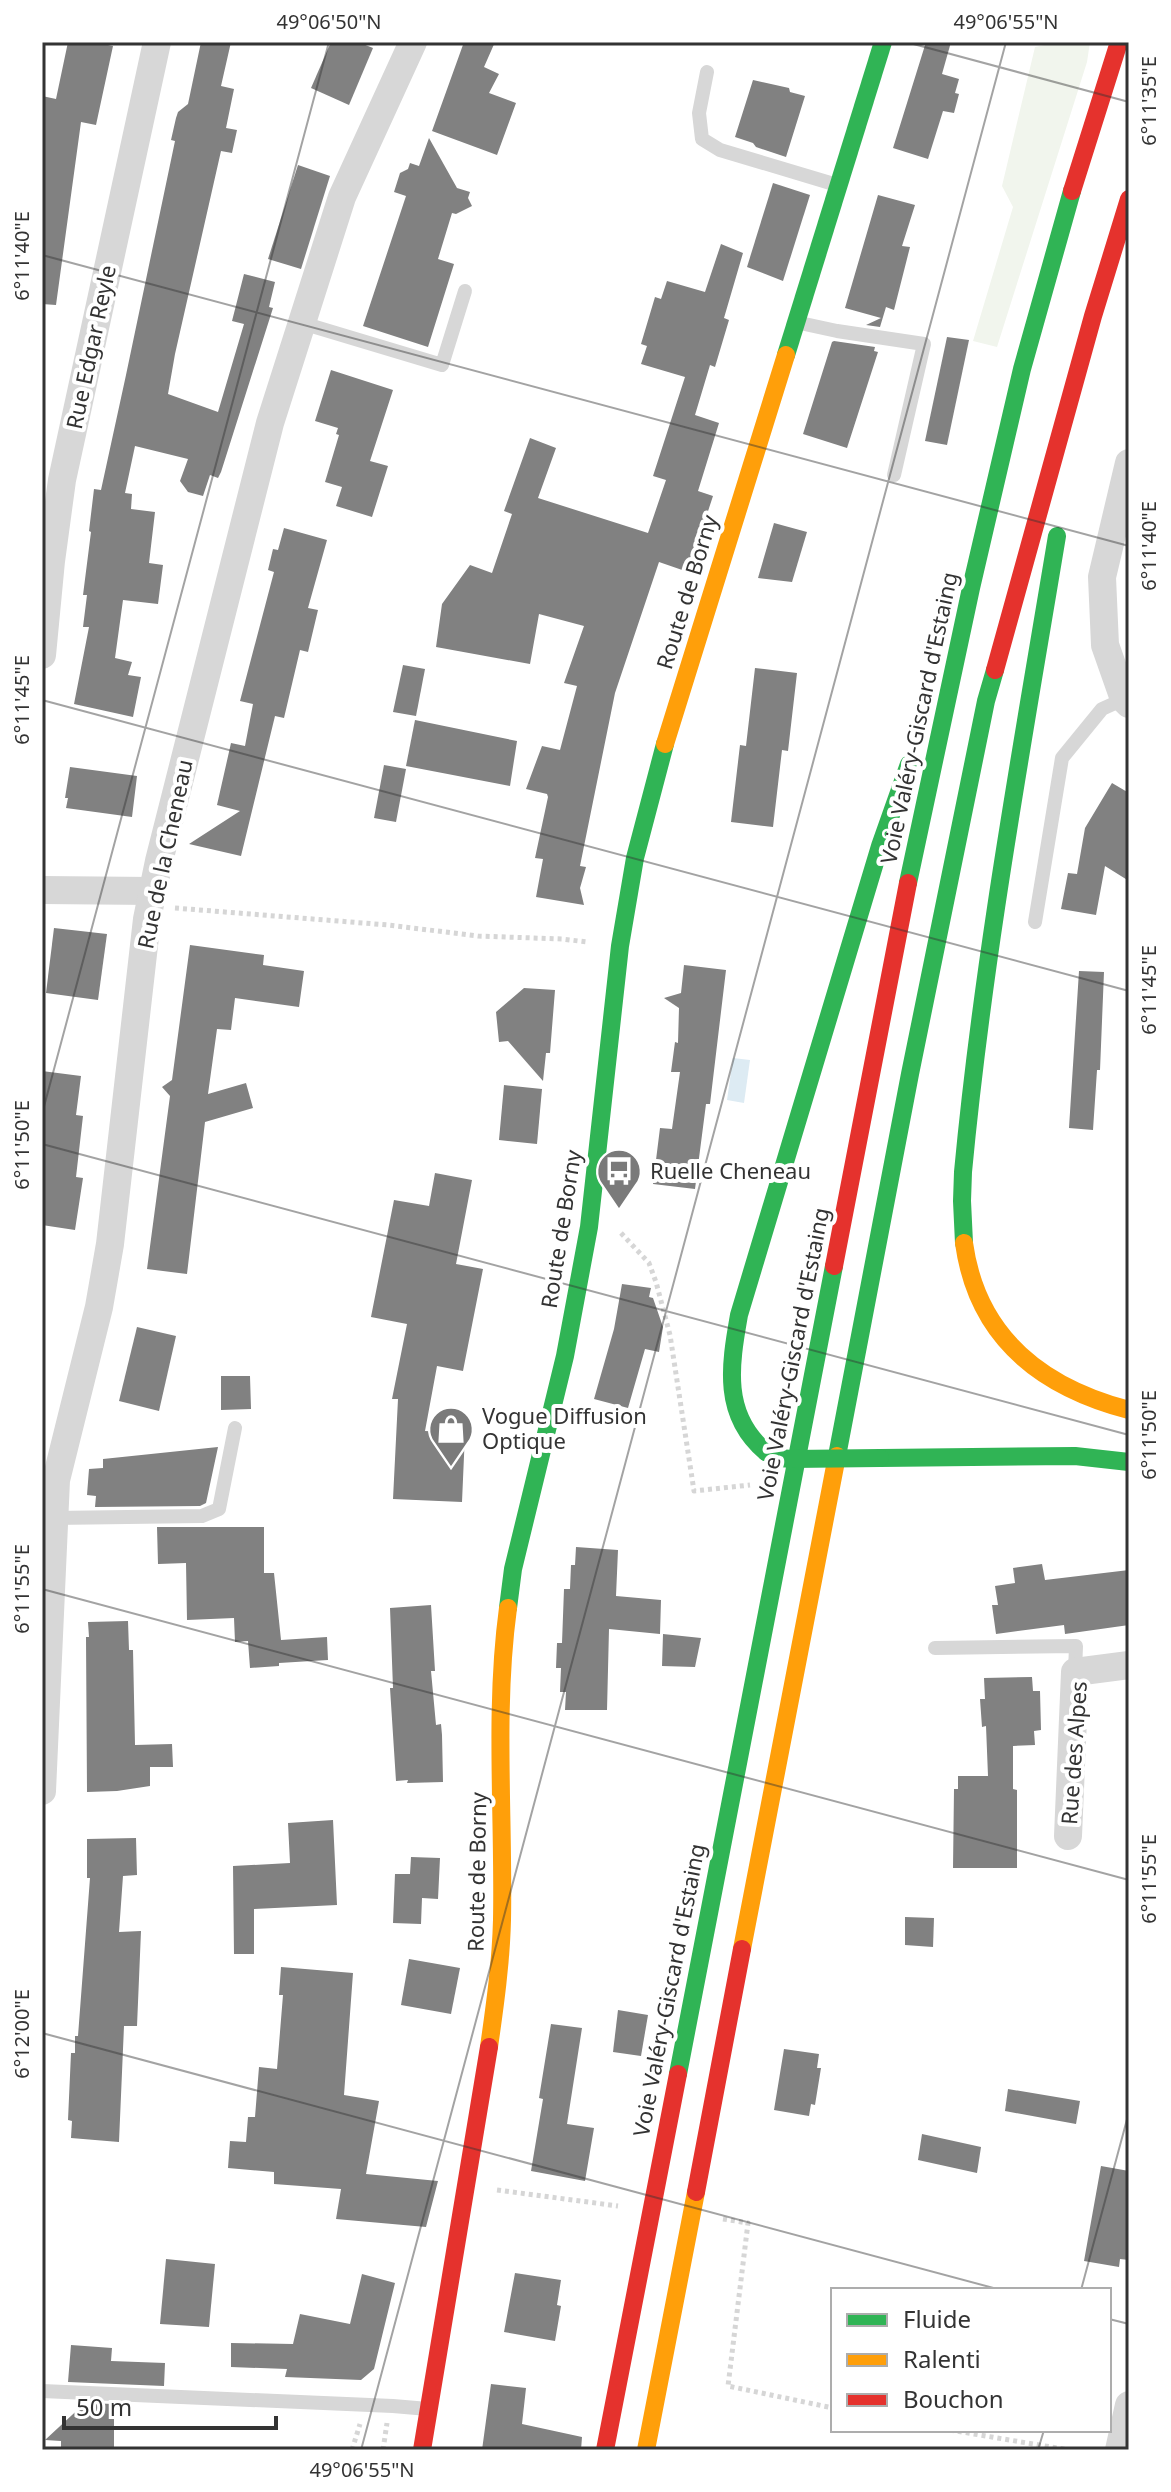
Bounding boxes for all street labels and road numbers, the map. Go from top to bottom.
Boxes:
street label: Rue Edgar Reyle [58,262,122,431]
street label: Route de Borny [648,510,724,673]
street label: Voie Valéry-Giscard d'Estaing [872,569,964,867]
street label: Rue de la Cheneau [129,756,199,951]
street label: Route de Borny [533,1147,587,1310]
street label: Voie Valéry-Giscard d'Estaing [749,1205,835,1503]
street label: Rue des Alpes [1053,1680,1093,1826]
street label: Route de Borny [460,1791,492,1952]
street label: Voie Valéry-Giscard d'Estaing [625,1841,711,2139]

